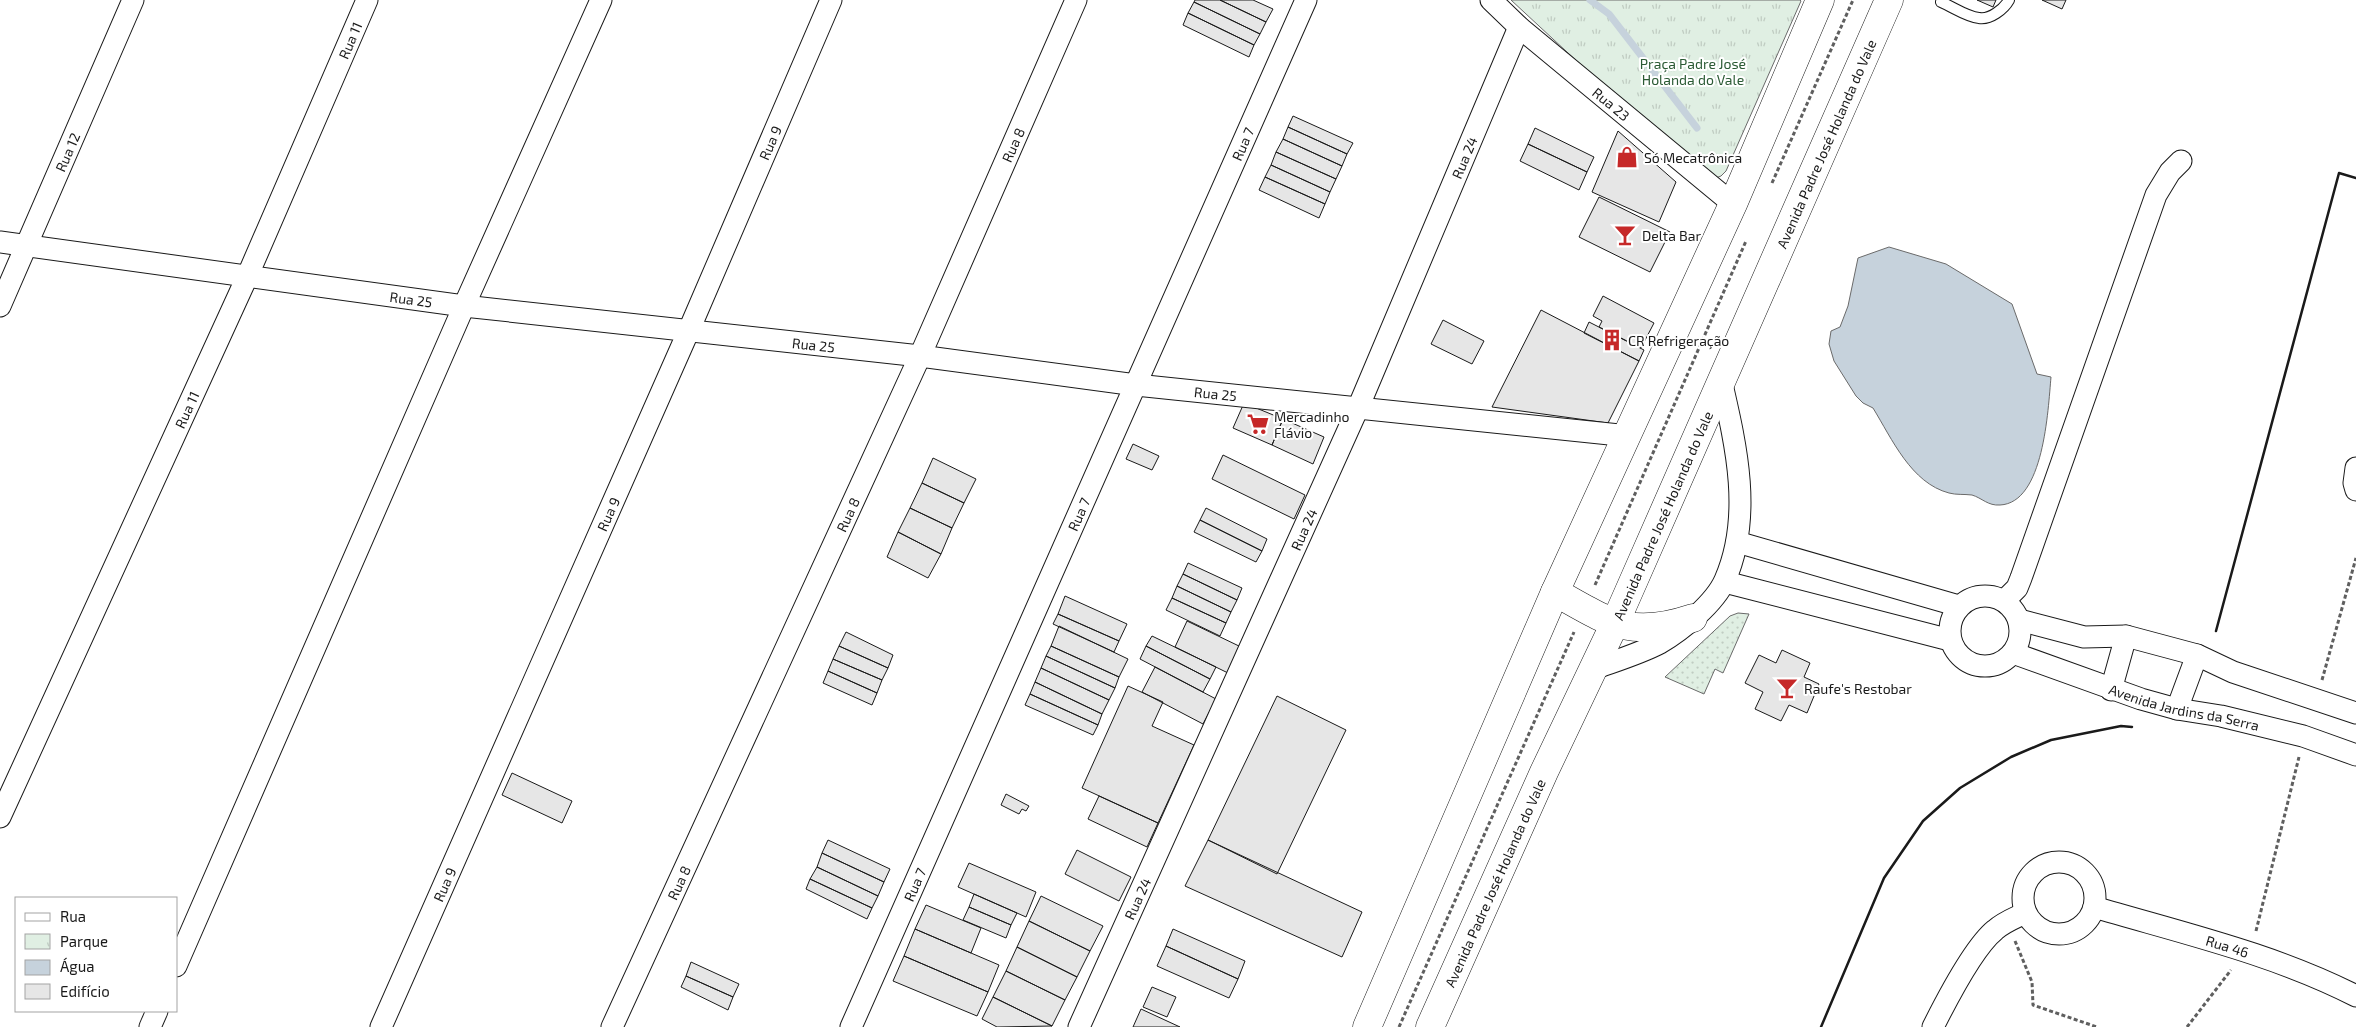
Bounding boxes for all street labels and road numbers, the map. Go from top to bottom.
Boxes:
street label: Rua 11 [334,19,365,61]
street label: Avenida Padre José Holanda do Vale [1772,37,1879,251]
street label: Rua 23 [1590,83,1634,124]
street label: Rua 9 [755,123,784,162]
street label: Rua 8 [998,125,1028,165]
street label: Rua 7 [1228,125,1257,163]
street label: Rua 12 [51,130,83,174]
street label: Rua 24 [1448,134,1480,181]
street label: Rua 25 [389,287,433,310]
street label: Rua 25 [791,334,836,355]
street label: Rua 25 [1193,383,1238,404]
street label: Rua 11 [171,389,202,431]
street label: Avenida Padre José Holanda do Vale [1609,408,1716,622]
street label: Rua 9 [593,494,623,534]
street label: Rua 8 [832,495,863,534]
street label: Rua 7 [1063,495,1093,533]
street label: Rua 24 [1287,506,1320,553]
street label: Avenida Jardins da Serra [2107,680,2261,734]
street label: Avenida Padre José Holanda do Vale [1441,776,1548,990]
street label: Rua 8 [663,863,694,902]
street label: Rua 9 [429,865,459,904]
street label: Rua 7 [899,865,929,904]
street label: Rua 24 [1120,875,1154,922]
street label: Rua 46 [2204,931,2251,960]

